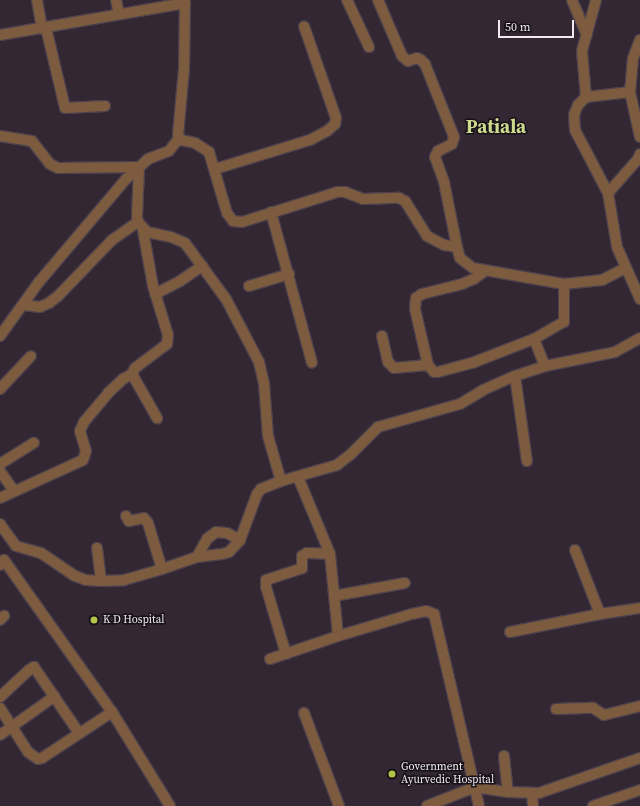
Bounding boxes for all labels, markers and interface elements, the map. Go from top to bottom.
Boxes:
scale bar [500,12,576,38]
text: 50 m [505,19,531,35]
district label: Patiala [466,116,526,138]
place label: K D Hospital [103,613,165,627]
marker: K D Hospital [88,614,100,626]
place label: Government Ayurvedic Hospital [401,761,494,787]
marker: Government Ayurvedic Hospital [386,768,398,780]

